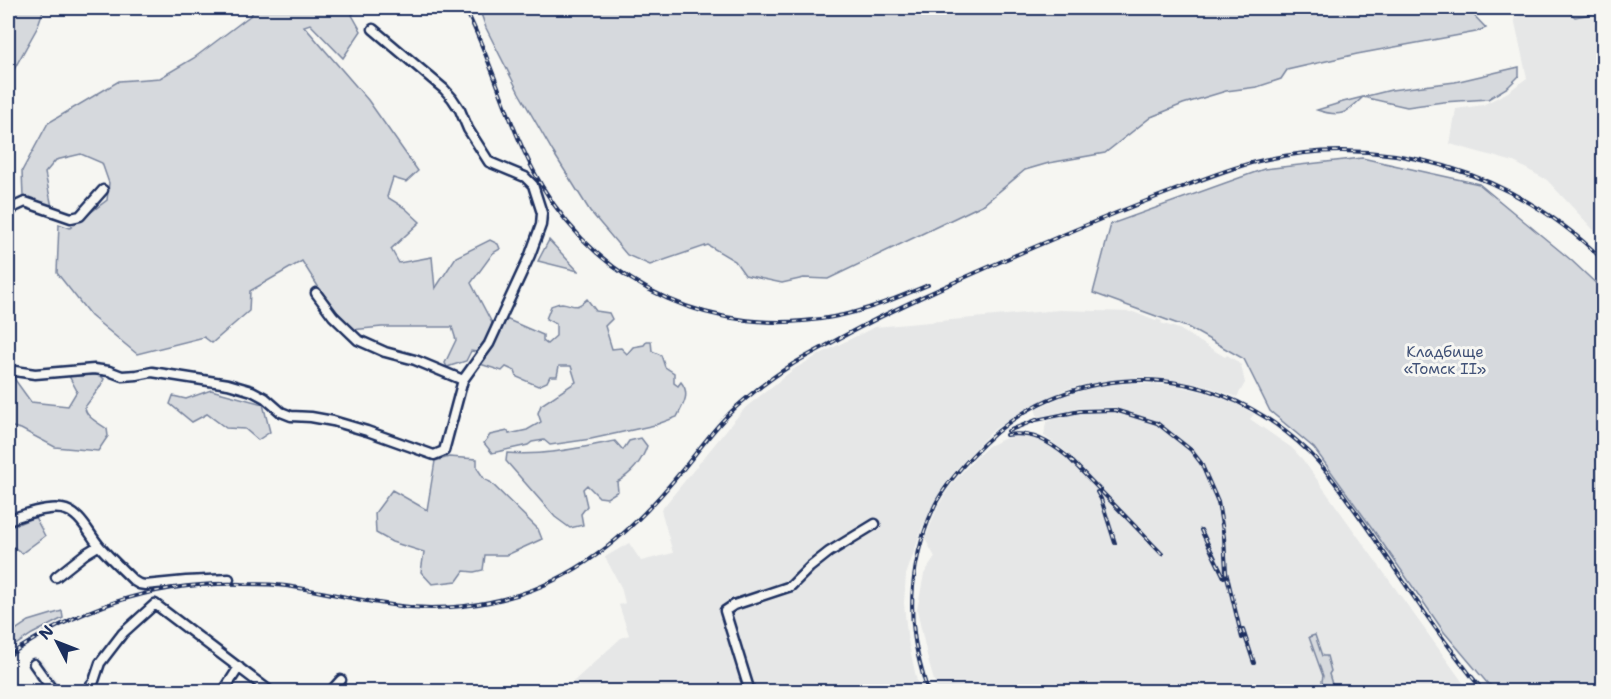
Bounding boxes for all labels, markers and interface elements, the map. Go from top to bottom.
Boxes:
park label: Кладбище «Томск II» [1404,342,1486,379]
north arrow [27,612,87,672]
text: N [34,621,58,644]

